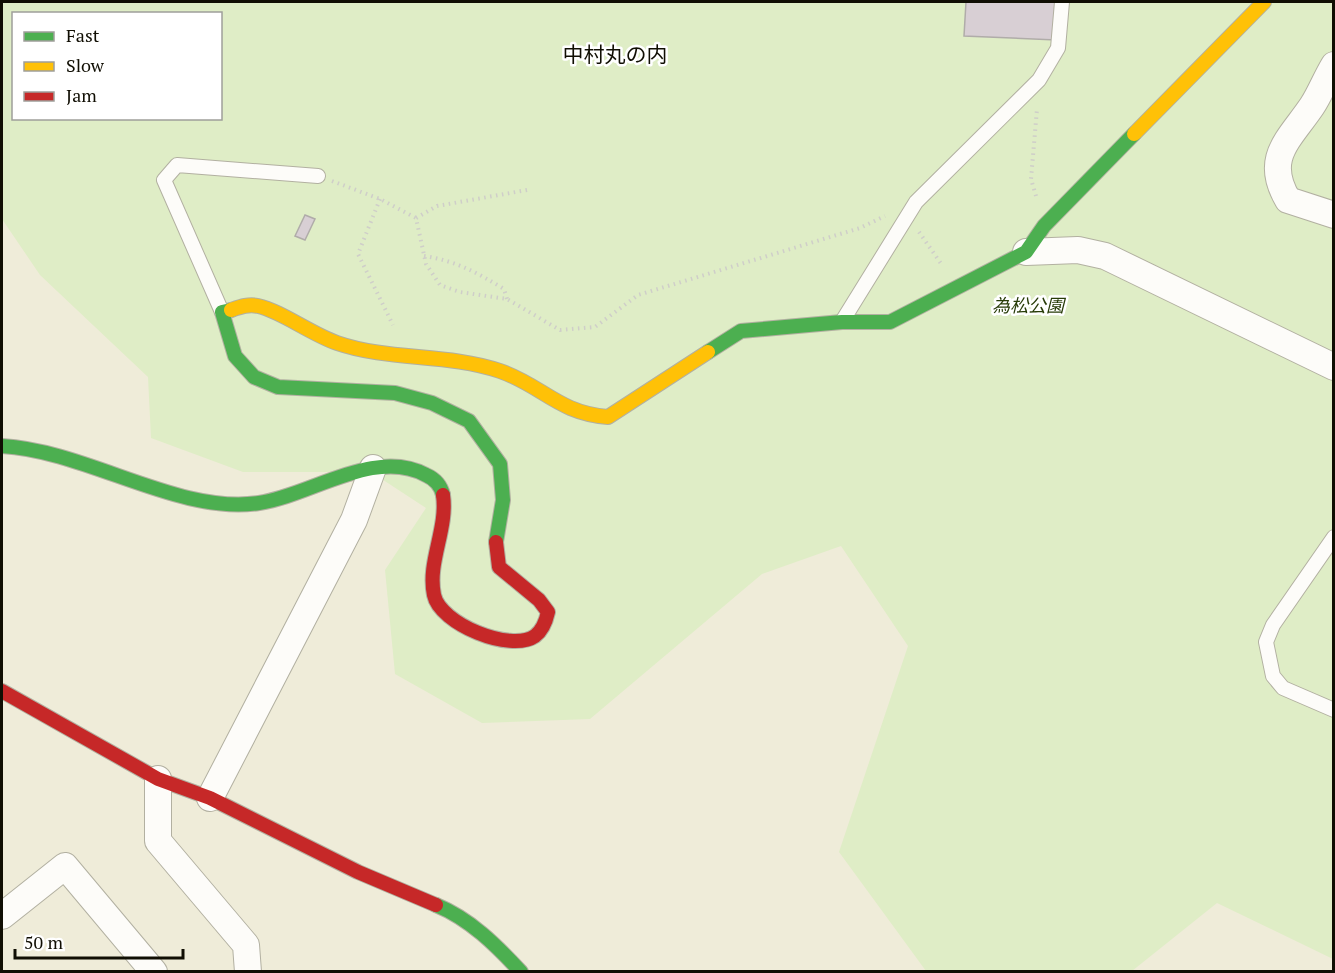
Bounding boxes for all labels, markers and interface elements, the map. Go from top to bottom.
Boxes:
legend [12,12,222,120]
text: Fast [66,23,100,47]
district label: 中村丸の内 [563,40,668,68]
text: Slow [66,53,105,77]
text: Jam [66,83,97,107]
park label: 為松公園 [992,293,1067,317]
scale bar [15,922,183,960]
text: 50 m [24,930,64,954]

